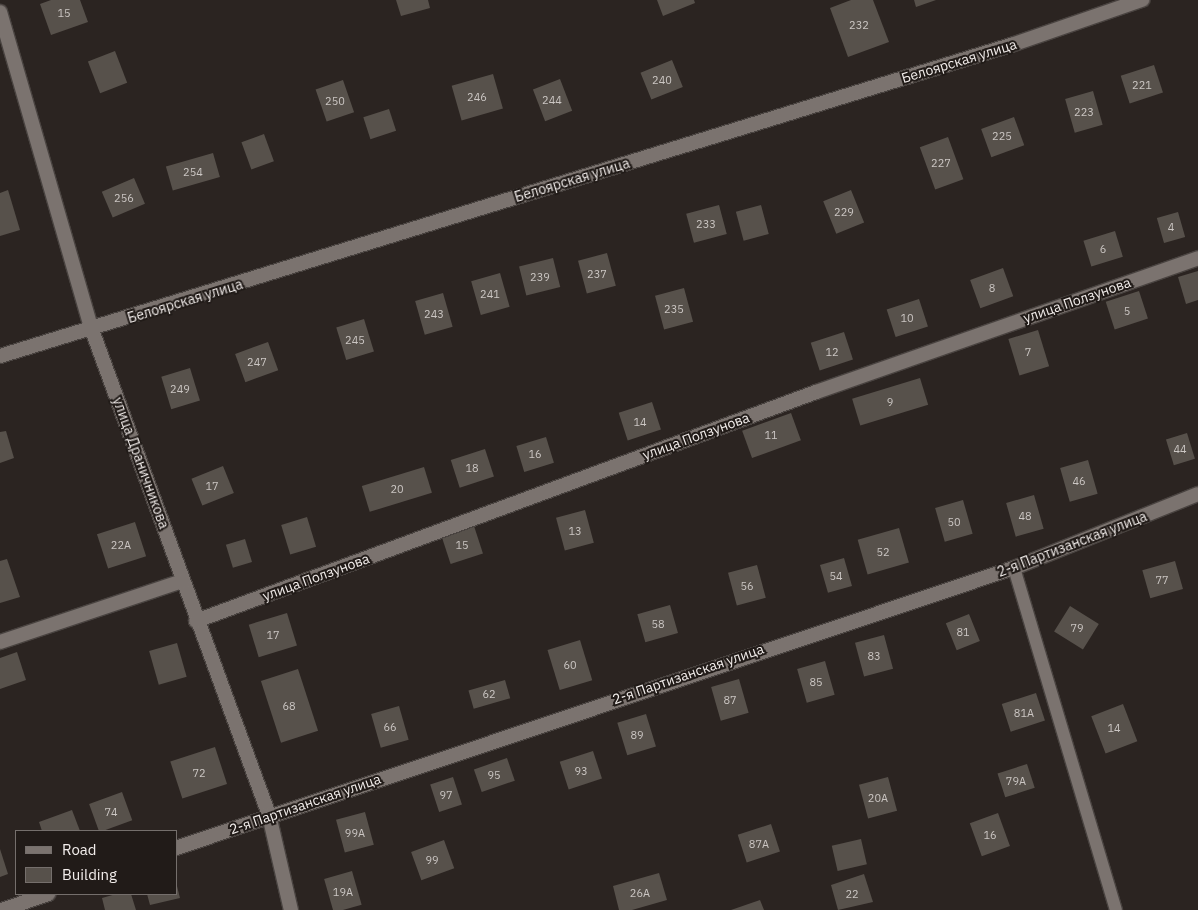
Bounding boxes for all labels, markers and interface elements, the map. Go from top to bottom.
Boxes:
house number: 15 [57,6,71,20]
house number: 232 [849,18,869,32]
street label: Белоярская улица [899,35,1019,87]
house number: 240 [652,73,672,87]
house number: 221 [1132,78,1152,92]
house number: 246 [467,90,487,104]
house number: 244 [542,93,562,107]
house number: 250 [325,94,345,108]
house number: 223 [1074,105,1094,119]
house number: 225 [992,129,1012,143]
street label: Белоярская улица [512,154,632,206]
house number: 227 [931,156,951,170]
house number: 254 [183,165,203,179]
house number: 256 [114,191,134,205]
house number: 229 [834,205,854,219]
house number: 233 [696,217,716,231]
house number: 4 [1168,220,1174,234]
house number: 6 [1100,242,1106,256]
house number: 237 [587,267,607,281]
house number: 239 [530,270,550,284]
street label: улица Ползунова [1021,274,1133,326]
street label: Белоярская улица [125,275,245,327]
house number: 8 [989,281,995,295]
house number: 241 [480,287,500,301]
house number: 235 [664,302,684,316]
house number: 5 [1124,304,1130,318]
house number: 243 [424,307,444,321]
house number: 10 [900,311,914,325]
house number: 245 [345,333,365,347]
house number: 12 [825,345,839,359]
house number: 7 [1025,345,1031,359]
house number: 247 [247,355,267,369]
house number: 249 [170,382,190,396]
street label: улица Драничникова [109,395,173,531]
house number: 9 [887,395,893,409]
street label: улица Ползунова [640,409,752,463]
house number: 14 [633,415,647,429]
house number: 11 [764,428,778,442]
house number: 44 [1173,442,1187,456]
house number: 16 [528,447,542,461]
house number: 18 [465,461,479,475]
house number: 46 [1072,474,1086,488]
house number: 17 [205,479,219,493]
house number: 20 [390,482,404,496]
street label: 2-я Партизанская улица [995,508,1149,580]
house number: 48 [1018,509,1032,523]
house number: 50 [947,515,961,529]
house number: 13 [568,524,582,538]
house number: 22А [111,538,131,552]
house number: 15 [455,538,469,552]
house number: 52 [876,545,890,559]
street label: улица Ползунова [260,550,372,604]
house number: 54 [829,569,843,583]
house number: 77 [1155,573,1169,587]
house number: 56 [740,579,754,593]
house number: 58 [651,617,665,631]
house number: 79 [1070,621,1084,635]
house number: 81 [956,625,970,639]
house number: 17 [266,628,280,642]
street label: 2-я Партизанская улица [610,640,766,708]
house number: 83 [867,649,881,663]
house number: 60 [563,658,577,672]
house number: 85 [809,675,823,689]
house number: 62 [482,687,496,701]
house number: 87 [723,693,737,707]
house number: 68 [282,699,296,713]
house number: 81А [1014,706,1034,720]
house number: 66 [383,720,397,734]
house number: 14 [1107,721,1121,735]
house number: 89 [630,728,644,742]
house number: 93 [574,764,588,778]
house number: 72 [192,766,206,780]
house number: 95 [487,768,501,782]
street label: 2-я Партизанская улица [227,770,383,838]
house number: 79А [1006,774,1026,788]
house number: 97 [439,788,453,802]
house number: 20А [868,791,888,805]
house number: 74 [104,805,118,819]
house number: 99А [345,826,365,840]
house number: 16 [983,828,997,842]
legend [15,830,178,895]
house number: 87А [749,837,769,851]
text: Road [62,840,97,859]
house number: 99 [425,853,439,867]
text: Building [62,865,117,884]
house number: 19А [333,885,353,899]
house number: 26А [630,886,650,900]
house number: 22 [845,887,859,901]

